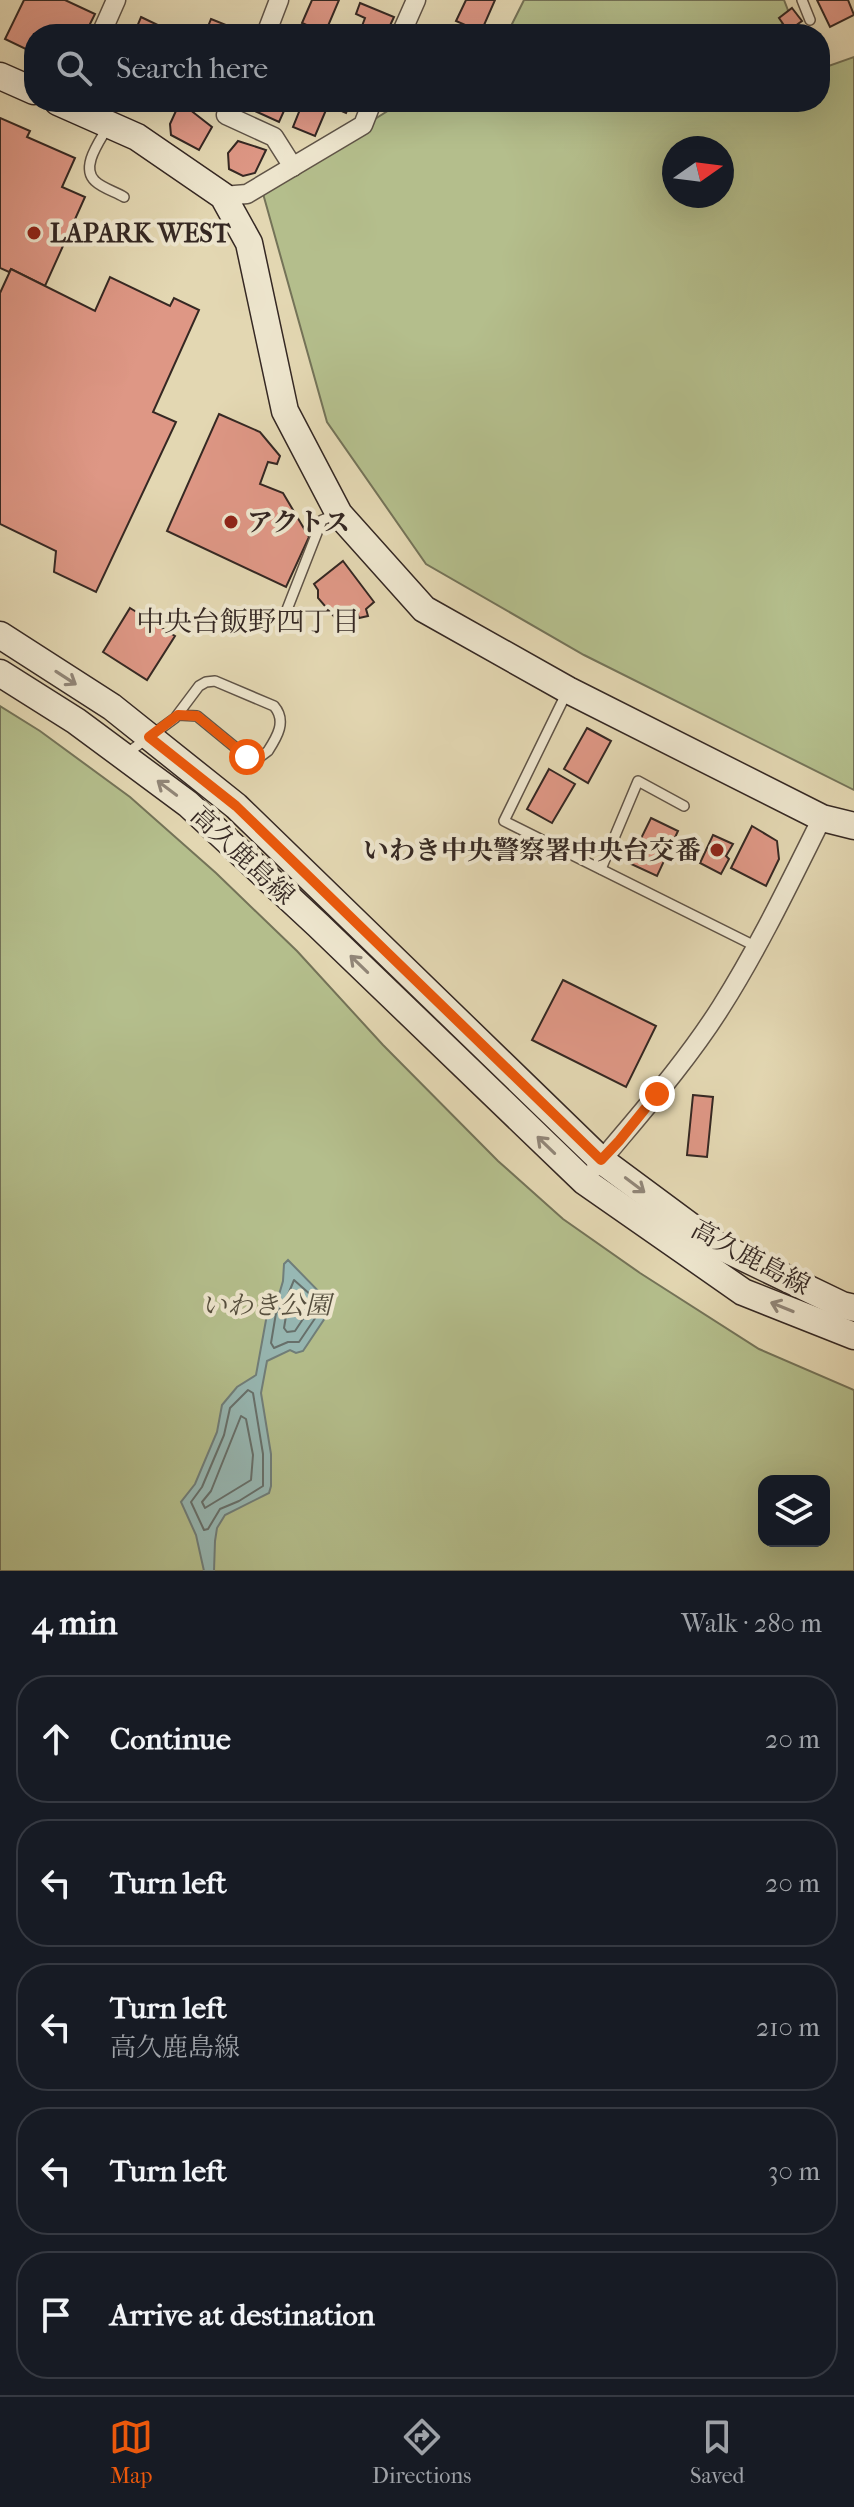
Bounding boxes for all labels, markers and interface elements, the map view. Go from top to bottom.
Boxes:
search box [24,24,830,112]
icon: search [52,46,96,90]
text: Search here [116,51,268,86]
north arrow [662,136,734,208]
place label: LAPARK WEST [50,218,232,249]
marker: LAPARK WEST [25,224,43,242]
place label: アクトス [247,507,350,538]
marker: アクトス [222,513,240,531]
district label: 中央台飯野四丁目 [136,605,360,638]
one-way arrow [54,669,76,686]
route start [229,739,265,775]
one-way arrow [157,780,179,797]
street label: 高久鹿島線 [185,800,301,911]
place label: いわき中央警察署中央台交番 [363,835,701,866]
marker: いわき中央警察署中央台交番 [708,841,726,859]
one-way arrow [350,955,369,974]
route end [639,1076,675,1112]
one-way arrow [537,1136,556,1155]
one-way arrow [623,1177,645,1193]
street label: 高久鹿島線 [686,1213,815,1302]
park label: いわき公園 [201,1290,335,1321]
one-way arrow [770,1299,795,1313]
map controls [758,1475,830,1547]
button: layers [758,1475,830,1547]
text: 4 min [32,1603,117,1643]
text: Walk · 280 m [681,1608,822,1639]
icon: ahead [34,1717,78,1761]
text: Continue [110,1722,231,1757]
text: 20 m [765,1724,820,1755]
icon: left [34,1861,78,1905]
text: Turn left [110,1866,227,1901]
text: 20 m [765,1868,820,1899]
text: Turn left [110,1991,227,2026]
icon: left [34,2005,78,2049]
text: 210 m [756,2012,820,2043]
text: 高久鹿島線 [110,2032,240,2063]
icon: left [34,2149,78,2193]
text: Turn left [110,2154,227,2189]
text: 30 m [768,2156,820,2187]
icon: arrive [34,2293,78,2337]
text: Arrive at destination [110,2298,375,2333]
tab: Map [109,2415,153,2489]
tab: Directions [372,2415,471,2489]
tab: Saved [690,2415,745,2489]

